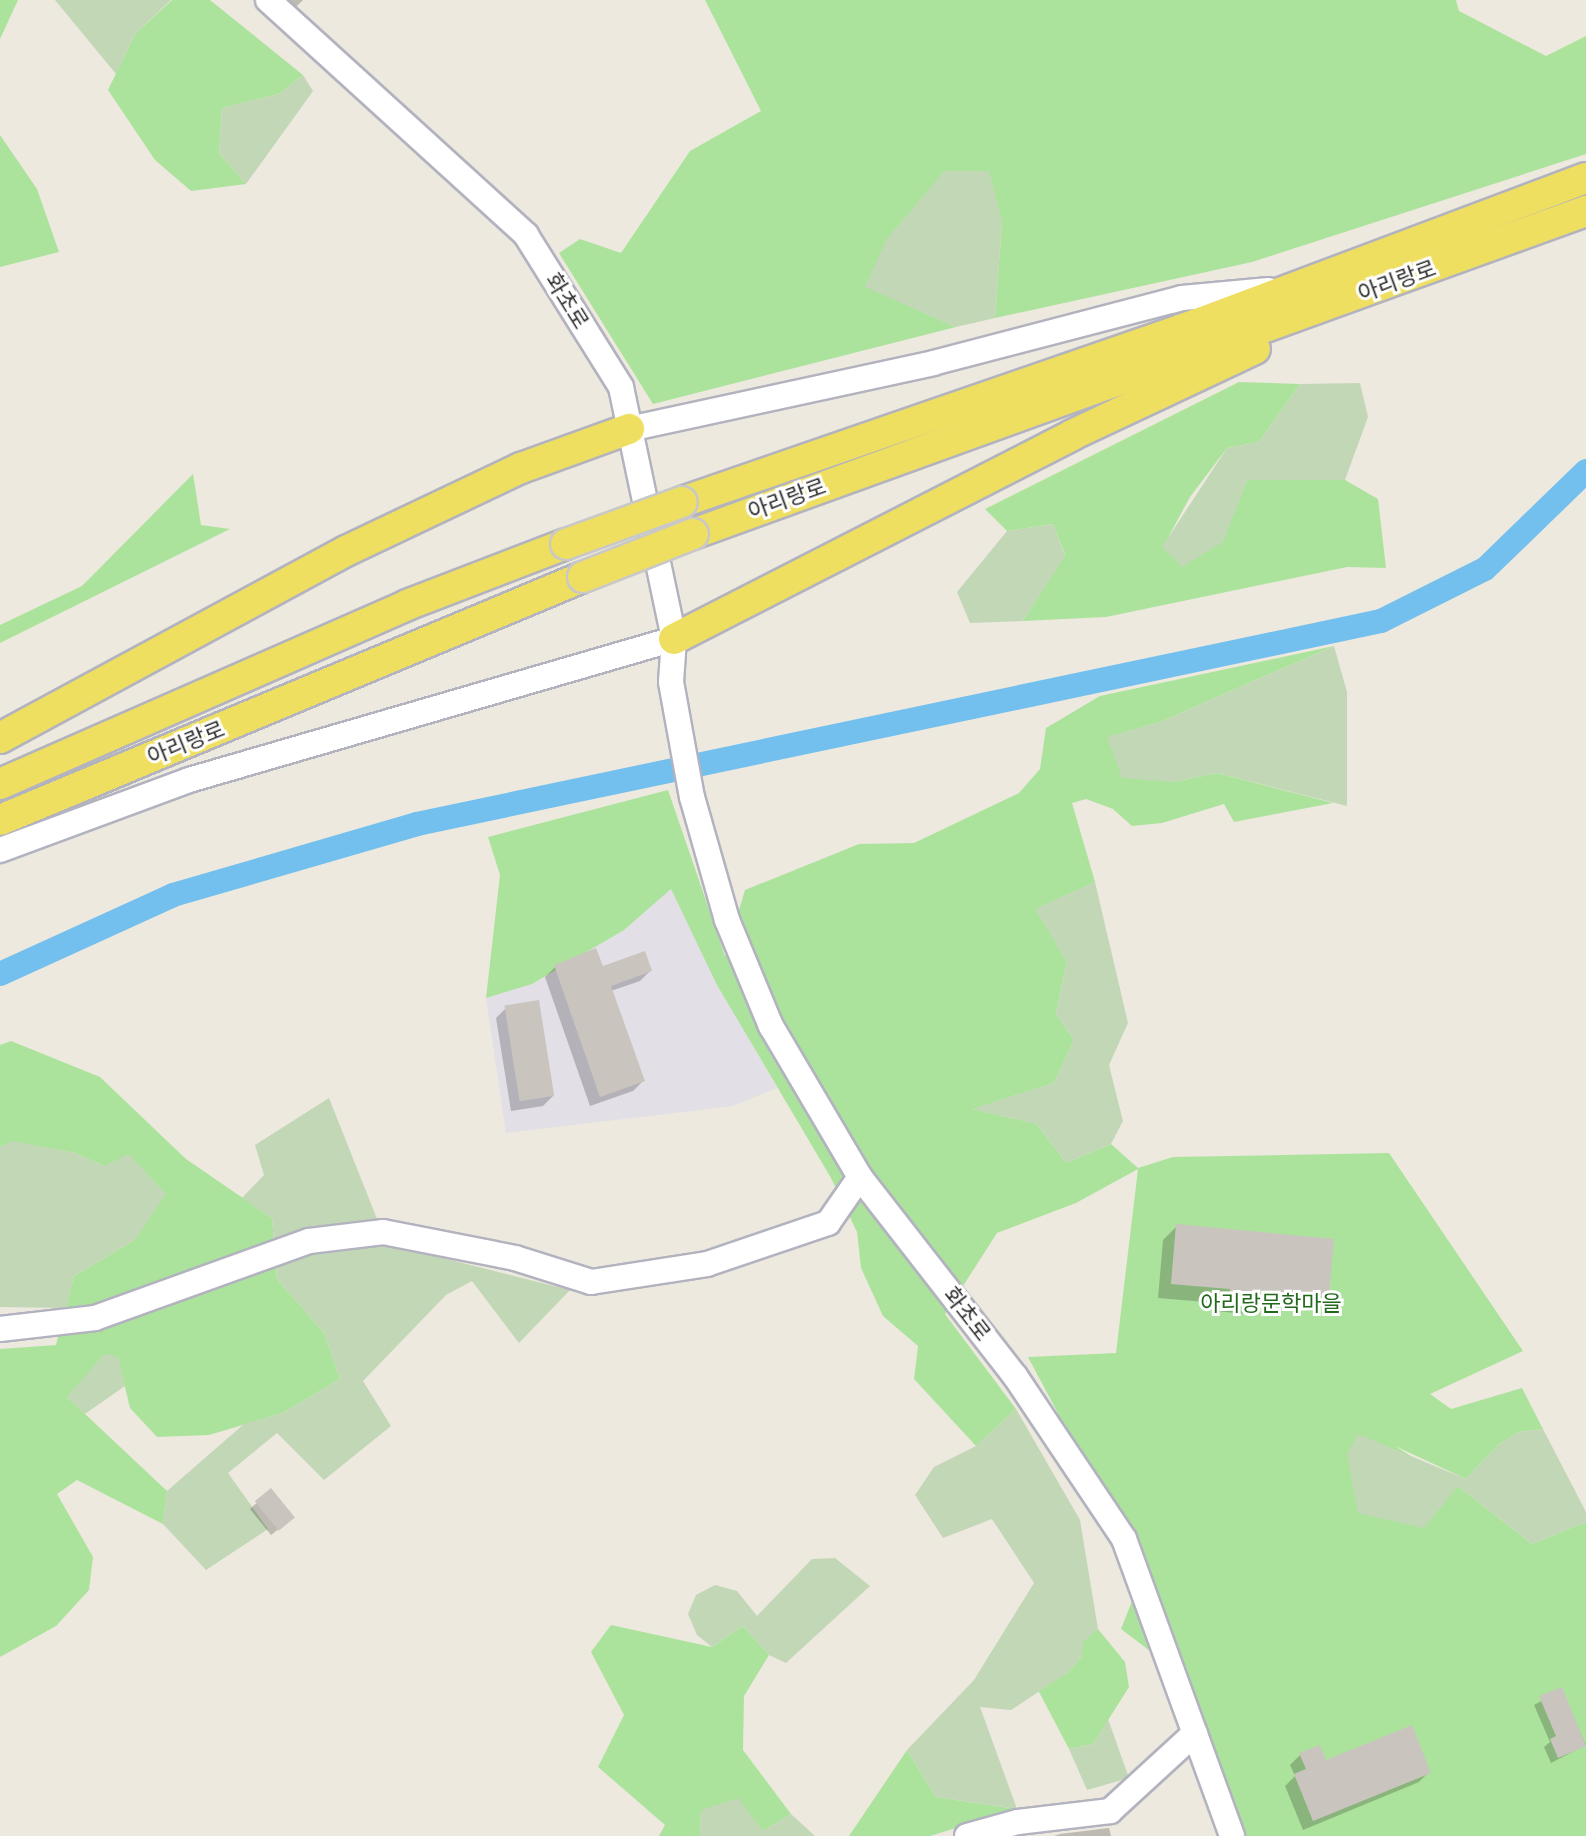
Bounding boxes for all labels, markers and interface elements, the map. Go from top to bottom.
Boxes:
street label: 아리랑로 [1354,255,1440,307]
street label: 화초로 [540,268,594,334]
street label: 아리랑로 [744,473,830,525]
street label: 아리랑로 [144,716,228,770]
street label: 화초로 [938,1282,996,1346]
park label: 아리랑문학마을 [1200,1291,1342,1317]

